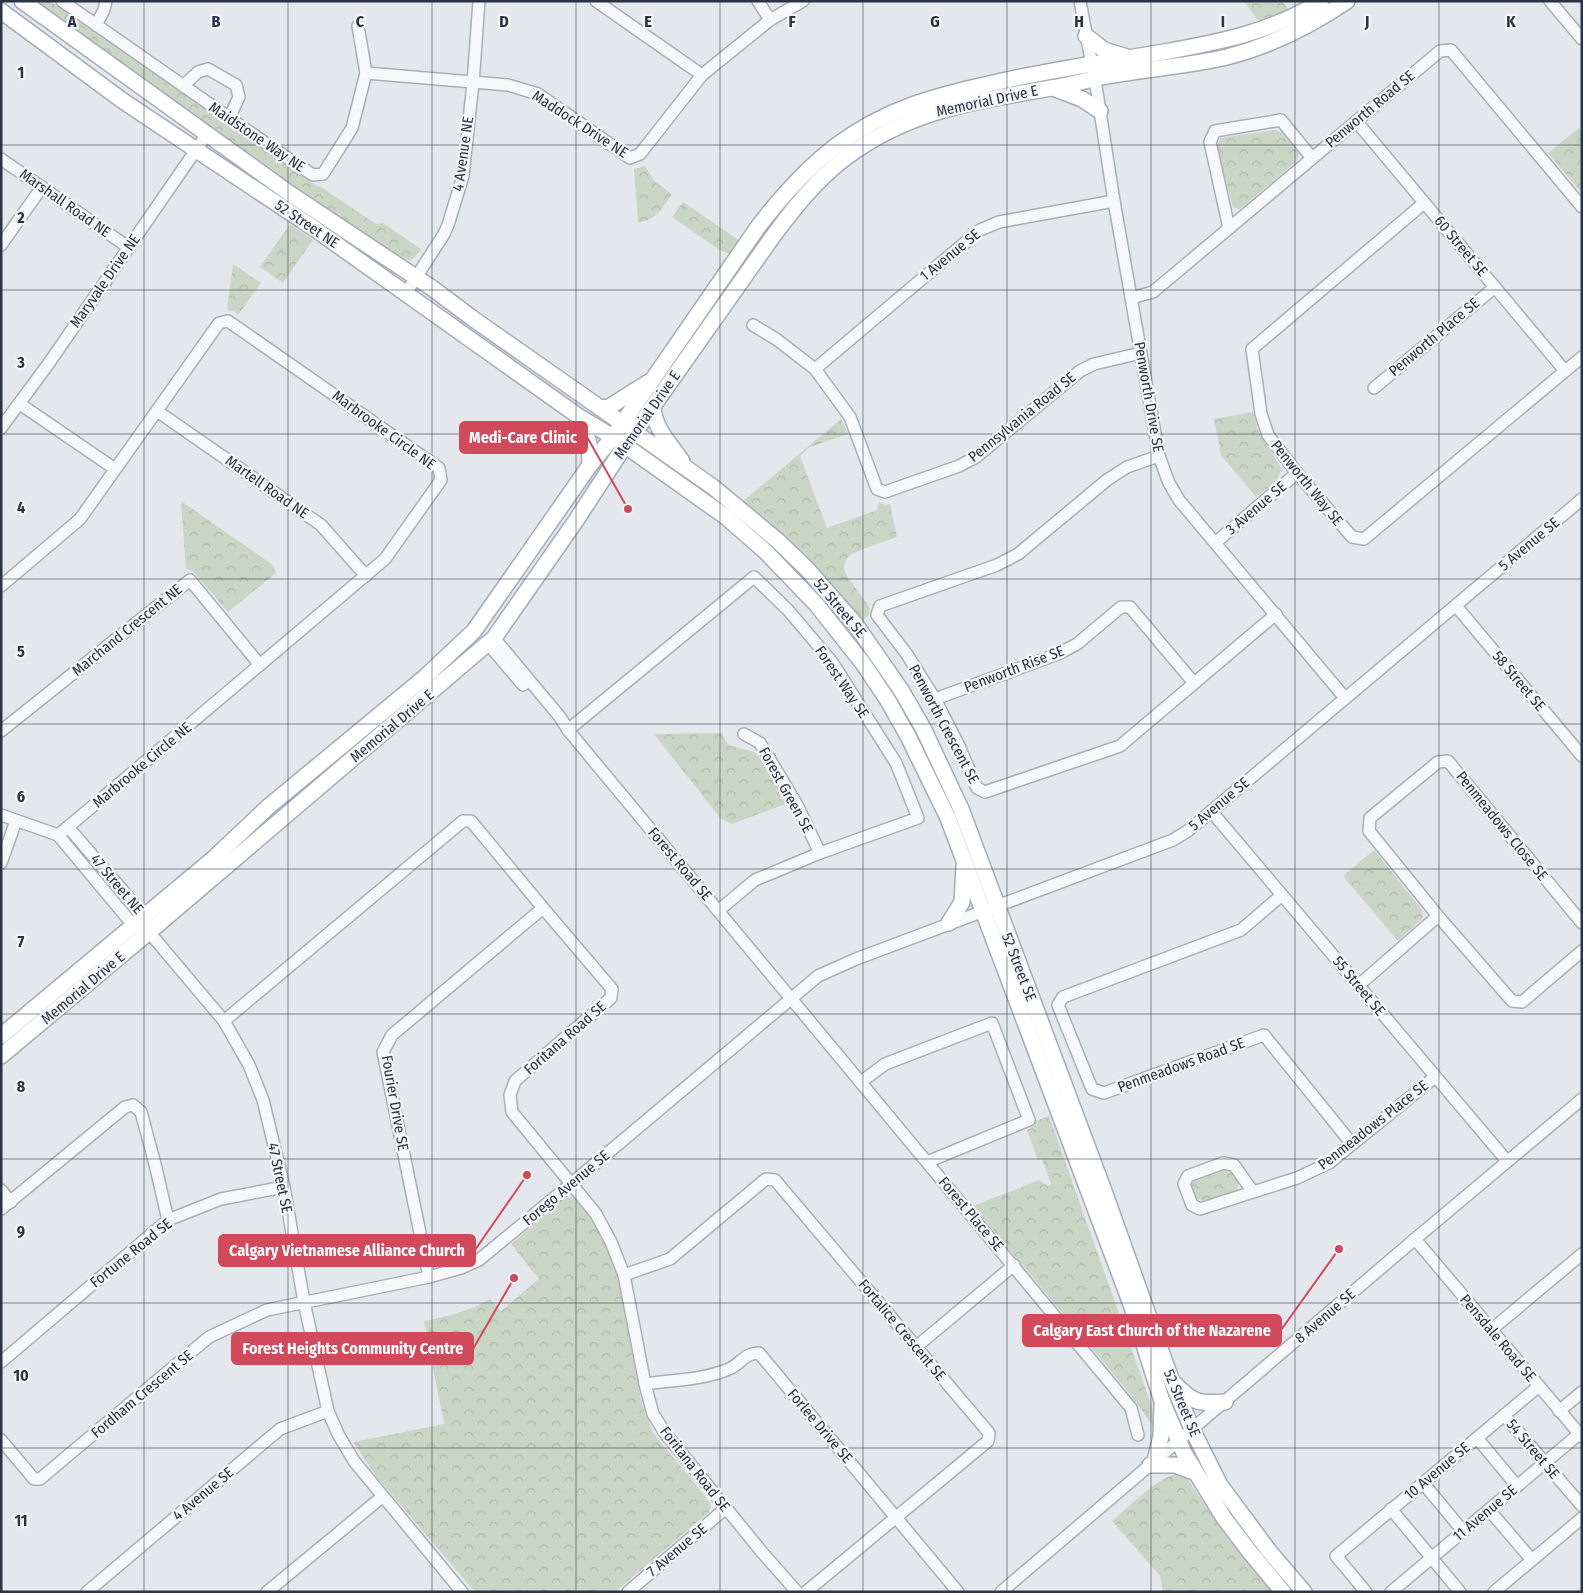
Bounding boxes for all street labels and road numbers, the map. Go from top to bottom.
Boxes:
street label: Penworth Road SE [1322,66,1418,152]
street label: Memorial Drive E [934,81,1040,121]
street label: Maddock Drive NE [529,86,631,162]
street label: Maidstone Way NE [206,98,308,176]
street label: 4 Avenue NE [449,115,477,193]
street label: Marshall Road NE [16,165,114,241]
street label: 52 Street NE [272,196,342,252]
street label: 60 Street SE [1430,212,1492,280]
street label: 1 Avenue SE [916,225,984,285]
street label: Maryvale Drive NE [66,231,144,331]
street label: Penworth Place SE [1385,294,1483,380]
street label: Penworth Drive SE [1130,340,1168,454]
street label: Memorial Drive E [610,367,684,463]
street label: Pennsylvania Road SE [965,368,1079,466]
street label: Marbrooke Circle NE [329,387,439,473]
street label: Penworth Way SE [1267,437,1347,529]
street label: Martell Road NE [222,452,312,522]
street label: 3 Avenue SE [1222,478,1290,538]
street label: 5 Avenue SE [1495,513,1563,575]
street label: 52 Street SE [810,575,870,641]
street label: Marchand Crescent NE [68,580,186,680]
street label: Forest Way SE [811,642,873,722]
street label: Penworth Rise SE [961,642,1067,696]
street label: 58 Street SE [1489,647,1549,715]
street label: Penworth Crescent SE [905,661,983,787]
street label: Memorial Drive E [347,686,437,766]
street label: Marbrooke Circle NE [89,719,195,811]
street label: Forest Green SE [755,744,817,836]
street label: Penmeadows Close SE [1452,768,1552,884]
street label: 5 Avenue SE [1185,773,1253,835]
street label: Forest Road SE [644,824,716,904]
street label: 47 Street NE [87,850,147,918]
street label: 52 Street SE [998,930,1040,1004]
street label: Memorial Drive E [38,948,128,1028]
street label: 55 Street SE [1329,953,1389,1019]
street label: Foritana Road SE [520,997,610,1079]
street label: Penmeadows Road SE [1115,1034,1247,1096]
street label: Fourier Drive SE [378,1054,412,1152]
street label: Penmeadows Place SE [1314,1076,1432,1174]
street label: 47 Street SE [264,1141,296,1215]
street label: Forego Avenue SE [519,1147,613,1229]
street label: Forest Place SE [935,1173,1007,1255]
street label: Fortune Road SE [87,1215,175,1291]
street label: Fortalice Crescent SE [854,1276,950,1384]
street label: 8 Avenue SE [1291,1285,1359,1347]
street label: Pensdale Road SE [1456,1291,1540,1385]
street label: Fordham Crescent SE [87,1346,197,1442]
street label: 52 Street SE [1160,1366,1204,1440]
street label: Forlee Drive SE [784,1385,856,1467]
street label: 54 Street SE [1503,1415,1563,1483]
street label: Foritana Road SE [656,1423,734,1515]
street label: 10 Avenue SE [1400,1438,1474,1504]
street label: 4 Avenue SE [169,1463,237,1525]
street label: 11 Avenue SE [1449,1481,1521,1545]
street label: 7 Avenue SE [643,1520,711,1580]

